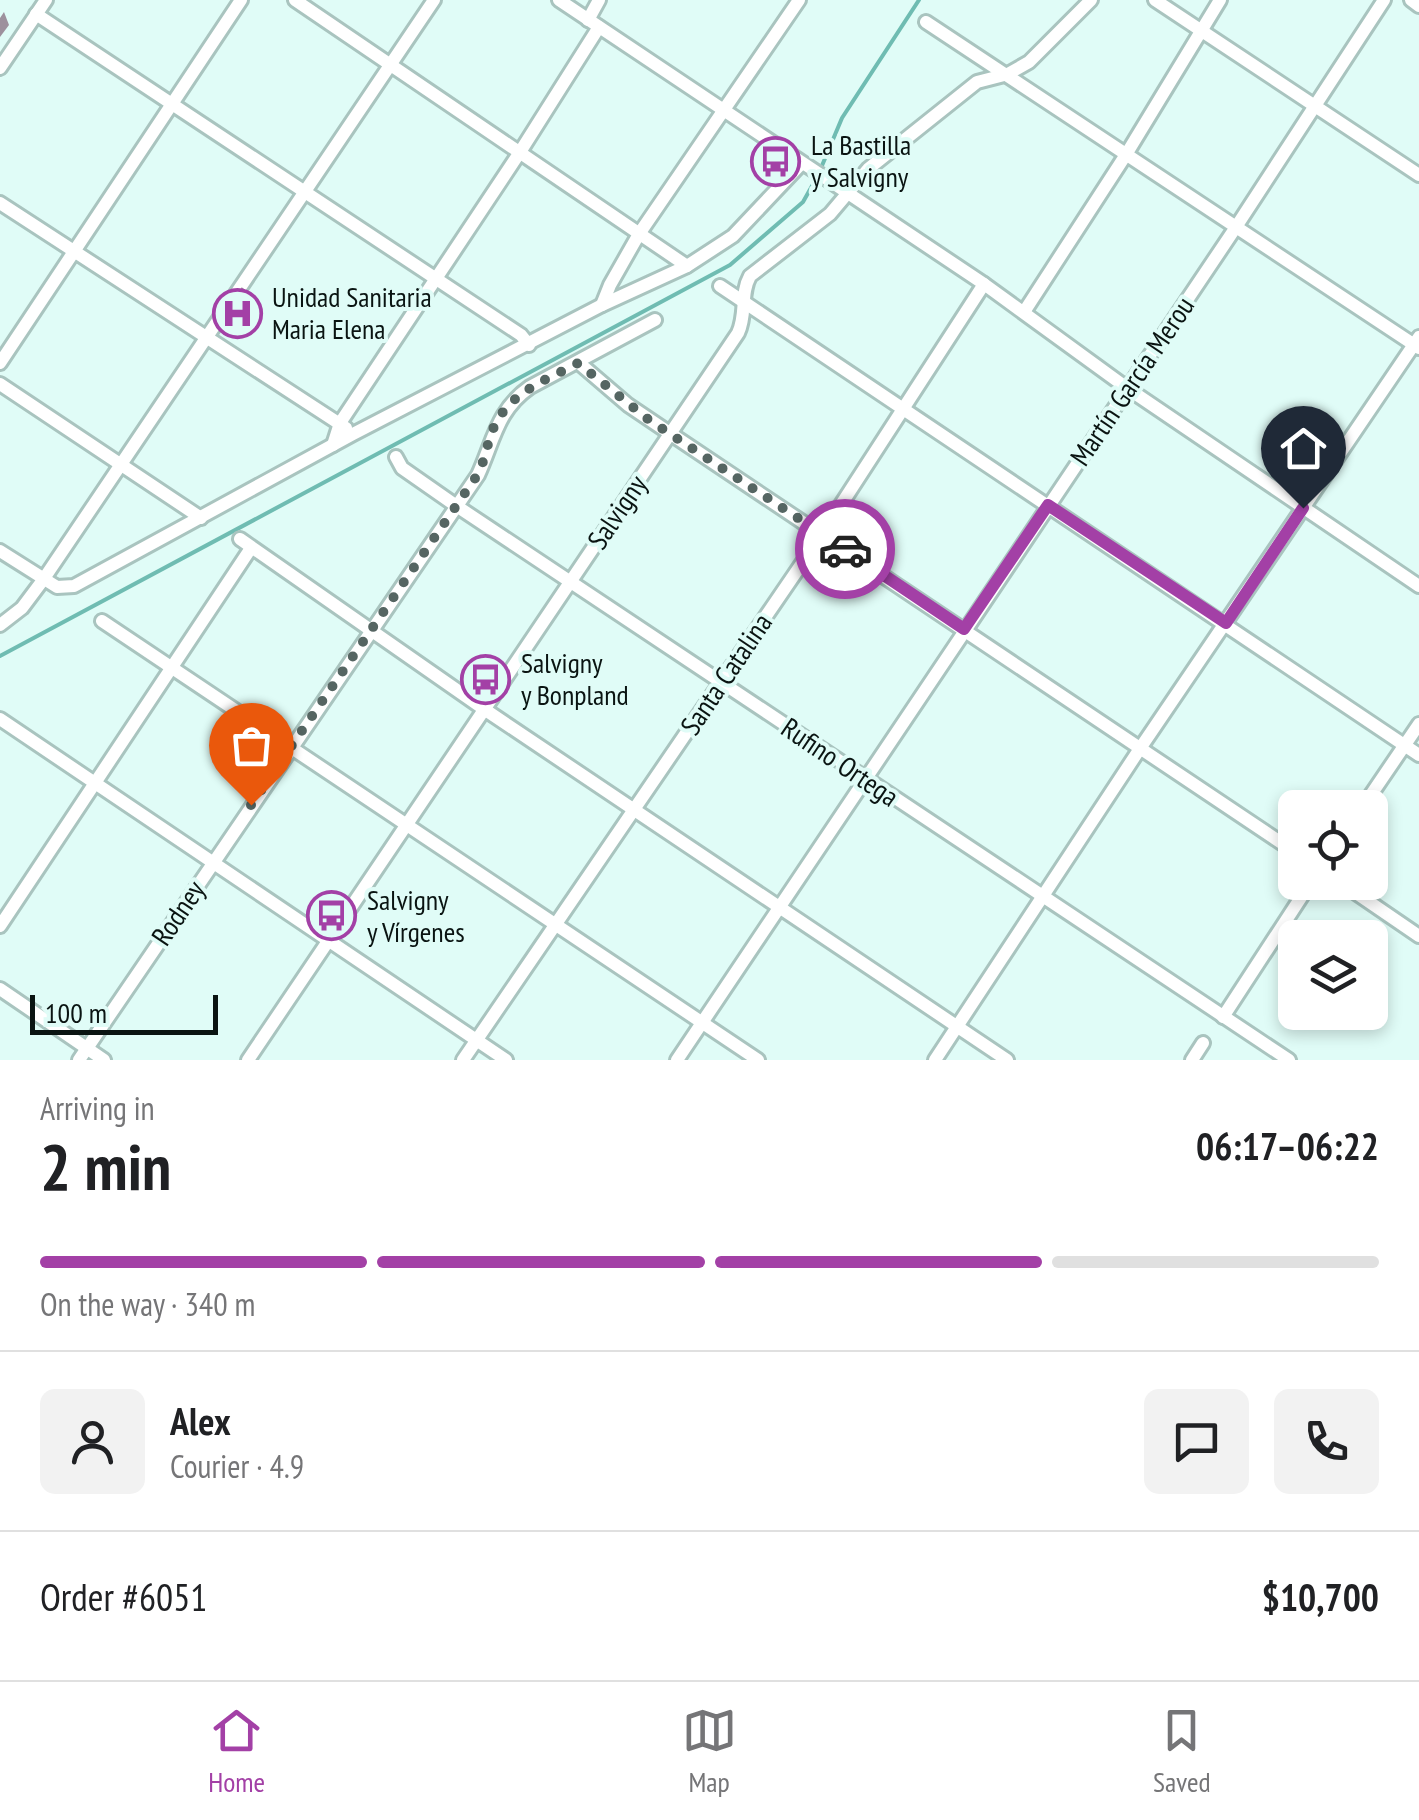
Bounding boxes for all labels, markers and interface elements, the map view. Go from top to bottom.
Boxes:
place label: La Bastilla y Salvigny [811,126,911,195]
bus stop icon: La Bastilla y Salvigny [750,135,802,187]
place label: Unidad Sanitaria Maria Elena [272,278,432,347]
hospital icon: Unidad Sanitaria Maria Elena [211,287,263,339]
street label: Martín García Merou [1061,289,1202,473]
pin [1261,406,1346,509]
icon: home [1276,421,1331,476]
street label: Salvigny [578,467,655,556]
courier [795,499,895,599]
icon: car [818,522,873,577]
street label: Santa Catalina [671,606,780,742]
place label: Salvigny y Bonpland [521,644,629,713]
bus stop icon: Salvigny y Bonpland [460,653,512,705]
pin [209,703,294,806]
street label: Rufino Ortega [774,709,906,814]
icon: bag [224,718,279,773]
map controls [1278,790,1388,1030]
button: locate [1278,790,1388,900]
street label: Rodney [143,873,213,952]
place label: Salvigny y Vírgenes [367,881,465,950]
bus stop icon: Salvigny y Vírgenes [306,890,358,942]
button: layers [1278,920,1388,1030]
scale bar [30,990,218,1034]
text: 100 m [45,994,107,1031]
text: Arriving in [40,1087,155,1129]
text: 06:17–06:22 [1196,1121,1379,1170]
text: 2 min [40,1124,171,1208]
text: On the way · 340 m [40,1283,255,1325]
button: person [40,1389,145,1494]
button: chat [1144,1389,1249,1494]
button: phone [1274,1389,1379,1494]
text: Alex [170,1396,231,1445]
text: Courier · 4.9 [170,1445,304,1487]
text: Order #6051 [40,1572,207,1621]
text: $10,700 [1262,1572,1379,1621]
tab: Home [208,1703,265,1800]
tab: Map [682,1703,737,1800]
tab: Saved [1153,1703,1211,1800]

